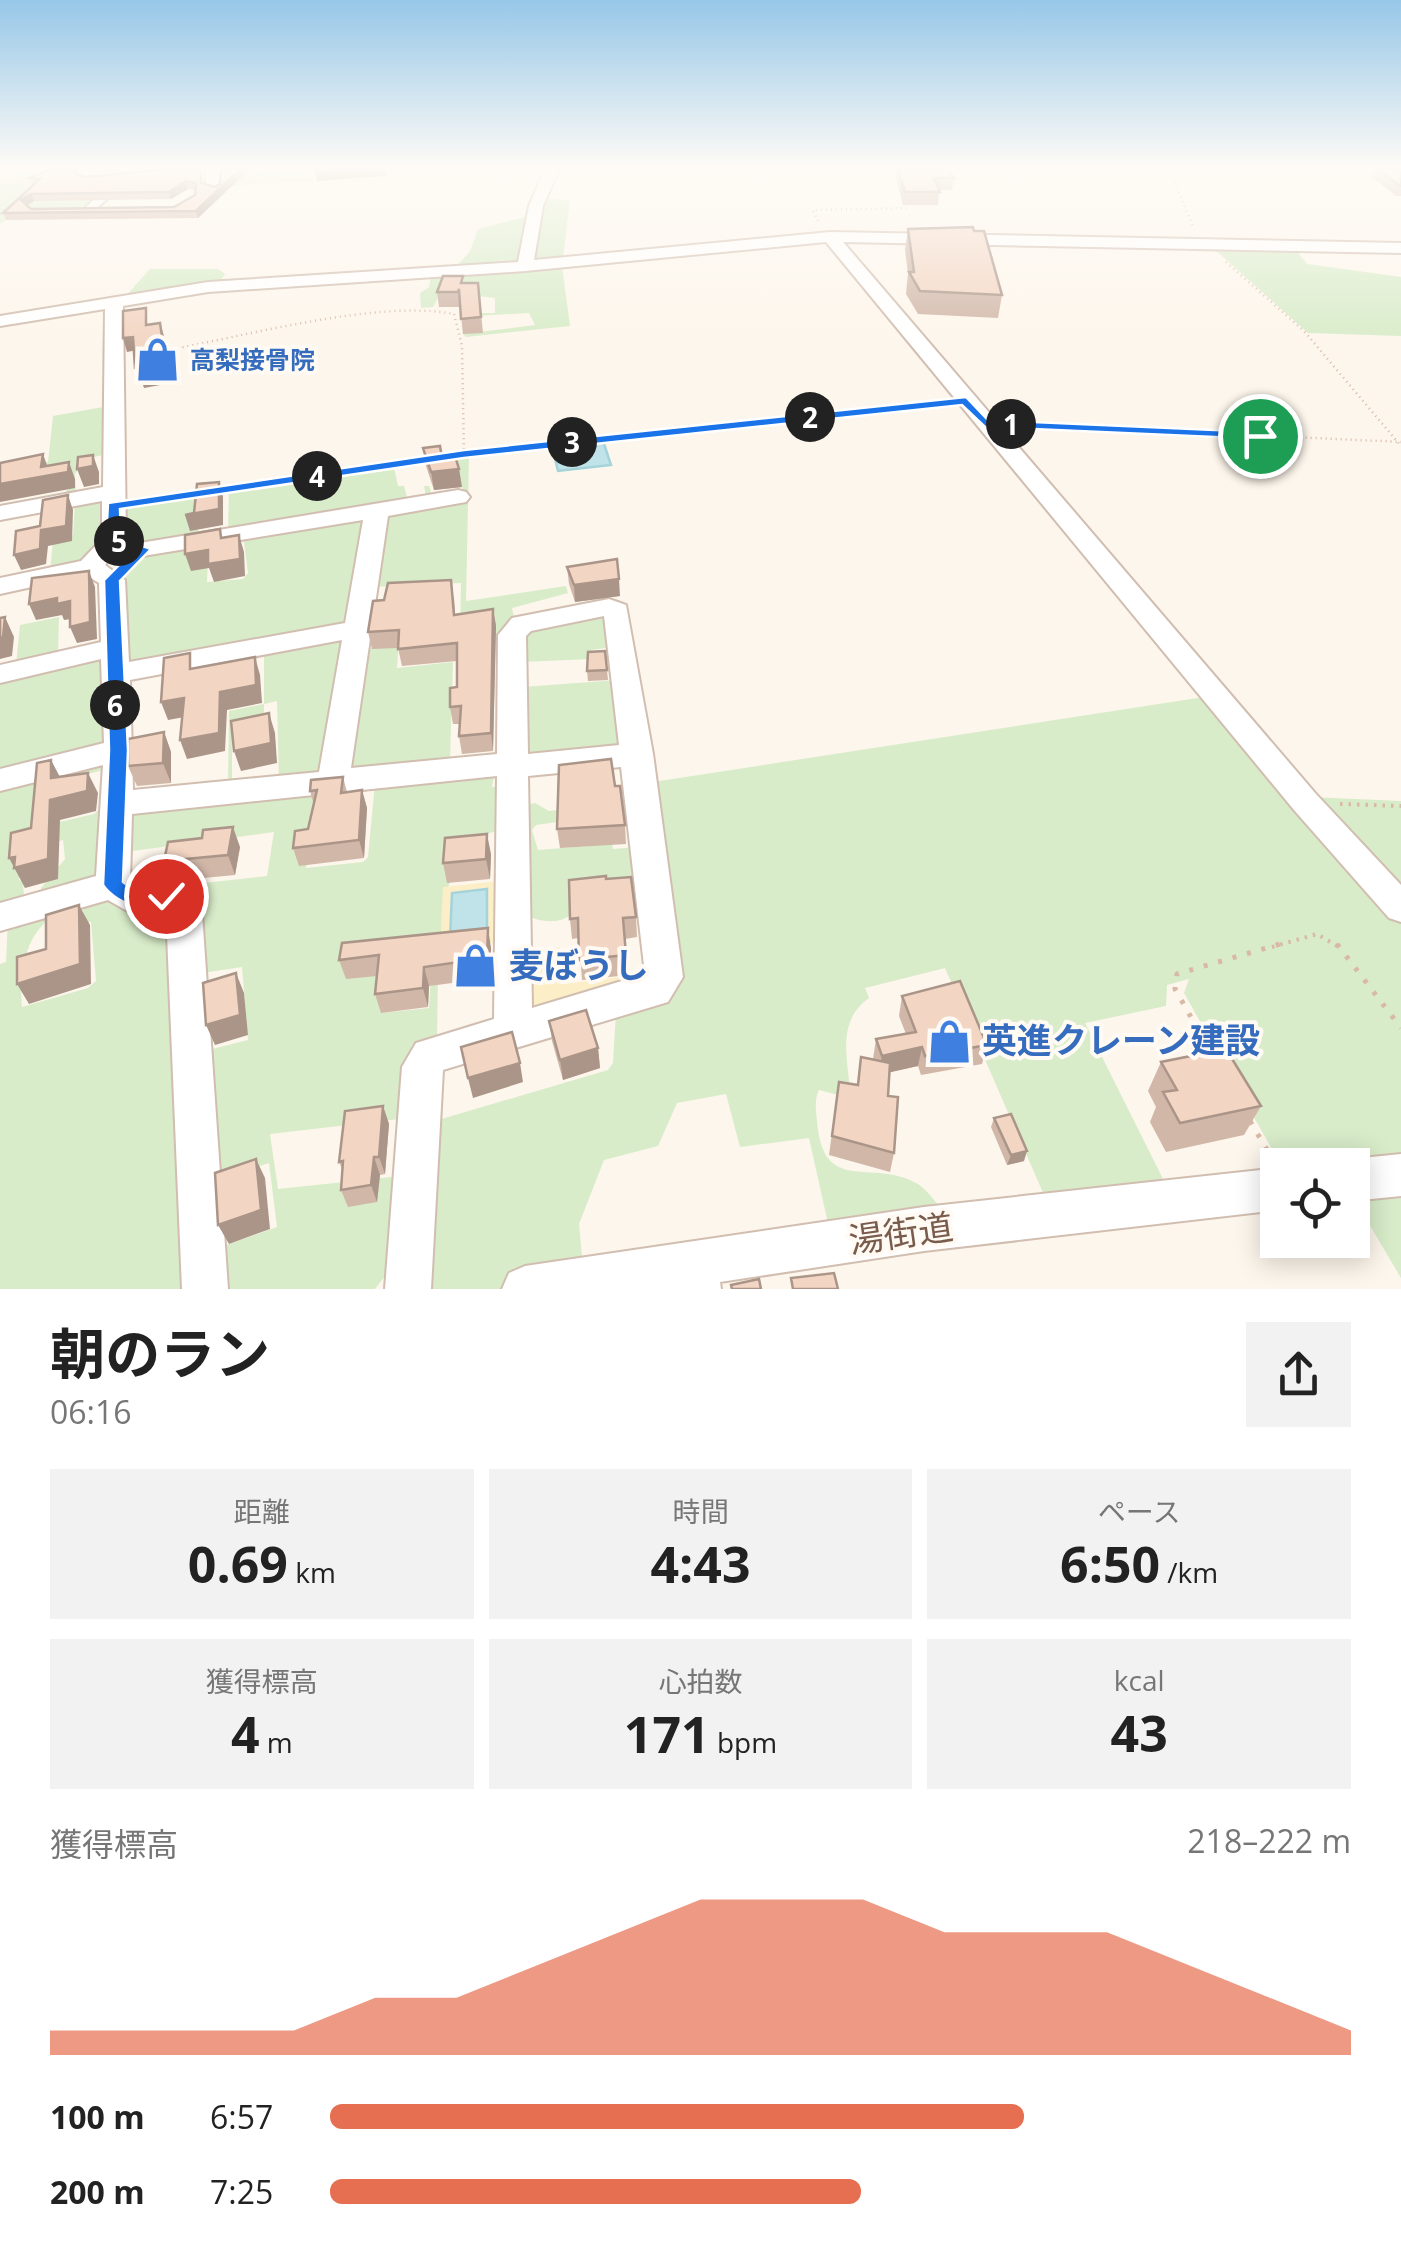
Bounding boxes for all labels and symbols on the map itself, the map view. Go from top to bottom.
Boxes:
shop icon: 高梨接骨院 [133,336,181,384]
place label: 高梨接骨院 [190,342,315,376]
pin: 2 [785,392,835,442]
pin [1218,394,1303,479]
pin: 1 [986,399,1036,449]
pin: 3 [547,417,597,467]
pin: 4 [292,451,342,501]
pin: 5 [94,516,144,566]
pin: 6 [90,680,140,730]
pin [124,854,209,939]
place label: 麦ぼうし [509,941,649,988]
shop icon: 麦ぼうし [452,942,500,990]
place label: 英進クレーン建設 [982,1016,1260,1063]
shop icon: 英進クレーン建設 [925,1017,973,1065]
street label: 湯街道 [846,1202,956,1263]

